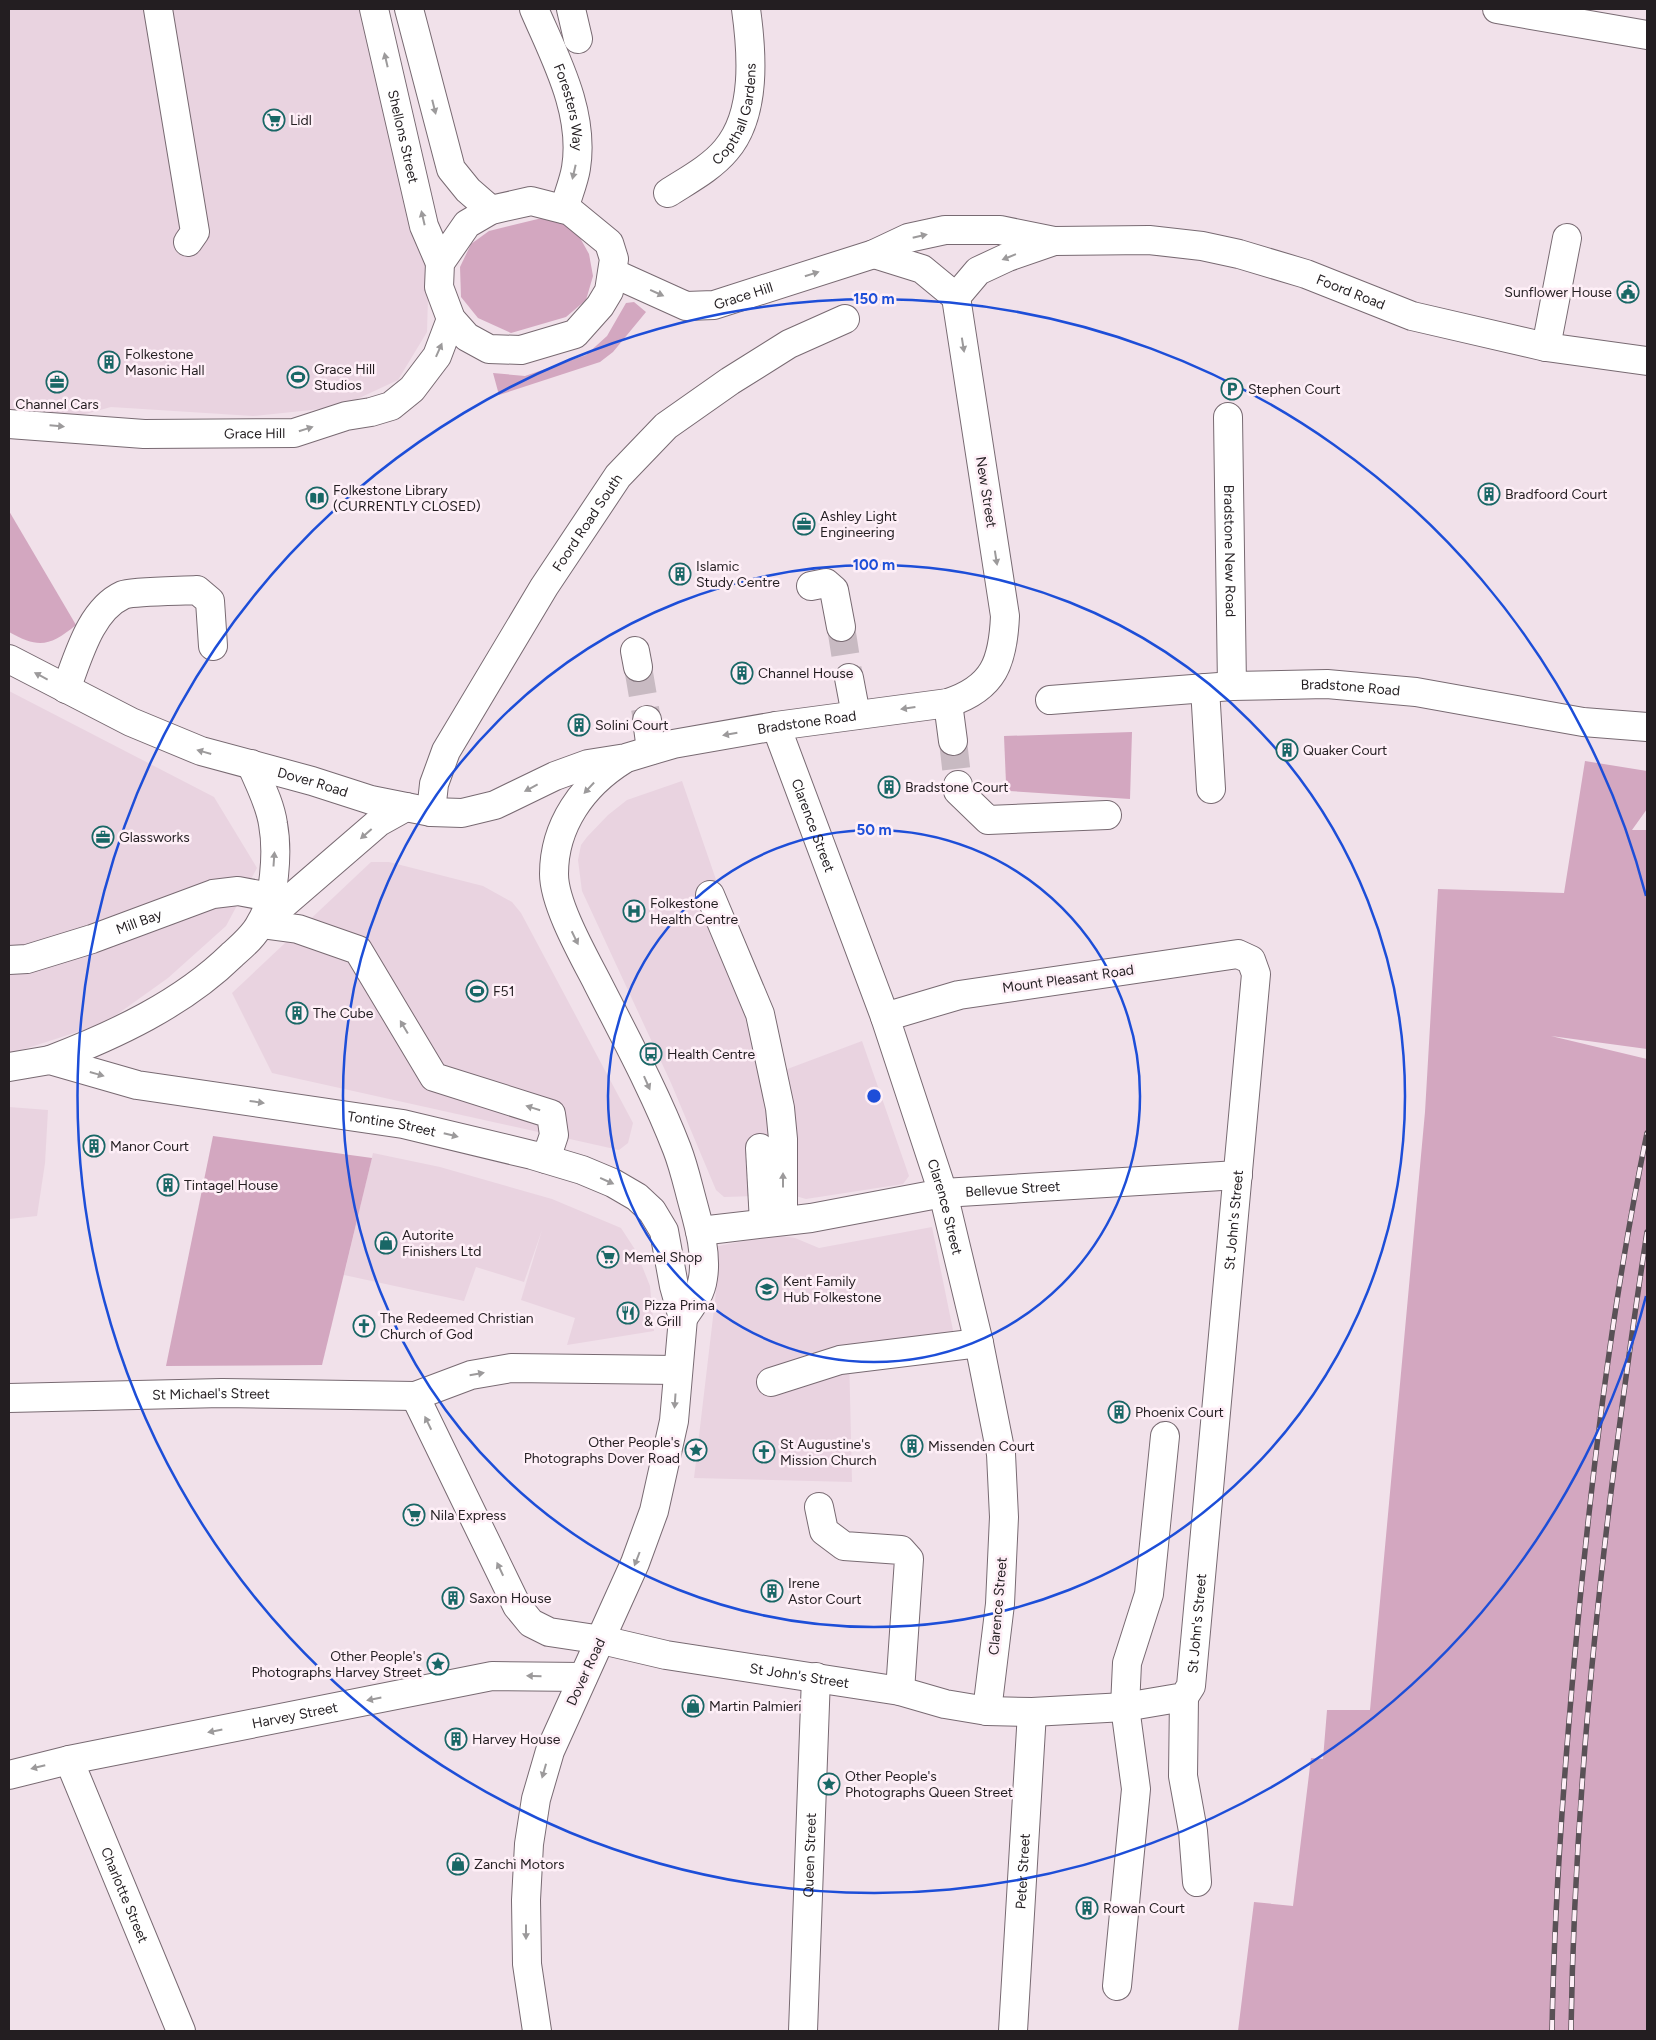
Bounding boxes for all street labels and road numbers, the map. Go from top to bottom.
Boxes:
street label: Foresters Way [550,61,586,152]
street label: Copthall Gardens [708,63,759,168]
street label: Shellons Street [384,88,422,185]
street label: Foord Road [1314,271,1388,313]
street label: Grace Hill [712,278,775,313]
street label: Grace Hill [224,425,285,442]
street label: New Street [972,455,1000,529]
street label: Foord Road South [549,470,626,574]
street label: Bradstone New Road [1221,485,1239,617]
street label: Bradstone Road [1300,675,1401,699]
street label: Bradstone Road [756,707,857,738]
street label: Dover Road [276,764,350,801]
street label: Clarence Street [788,776,838,874]
street label: Mill Bay [113,905,165,938]
street label: Mount Pleasant Road [1001,961,1135,997]
street label: Tontine Street [347,1108,438,1140]
street label: Clarence Street [924,1157,966,1256]
street label: St John's Street [1221,1169,1247,1271]
street label: Bellevue Street [965,1177,1061,1200]
street label: St Michael's Street [152,1384,270,1403]
street label: Clarence Street [985,1556,1011,1656]
street label: St John's Street [1184,1573,1210,1674]
street label: Dover Road [563,1635,609,1709]
street label: St John's Street [749,1660,850,1692]
street label: Harvey Street [250,1698,339,1732]
street label: Queen Street [799,1813,820,1898]
street label: Peter Street [1012,1833,1033,1910]
street label: Charlotte Street [97,1845,152,1945]

